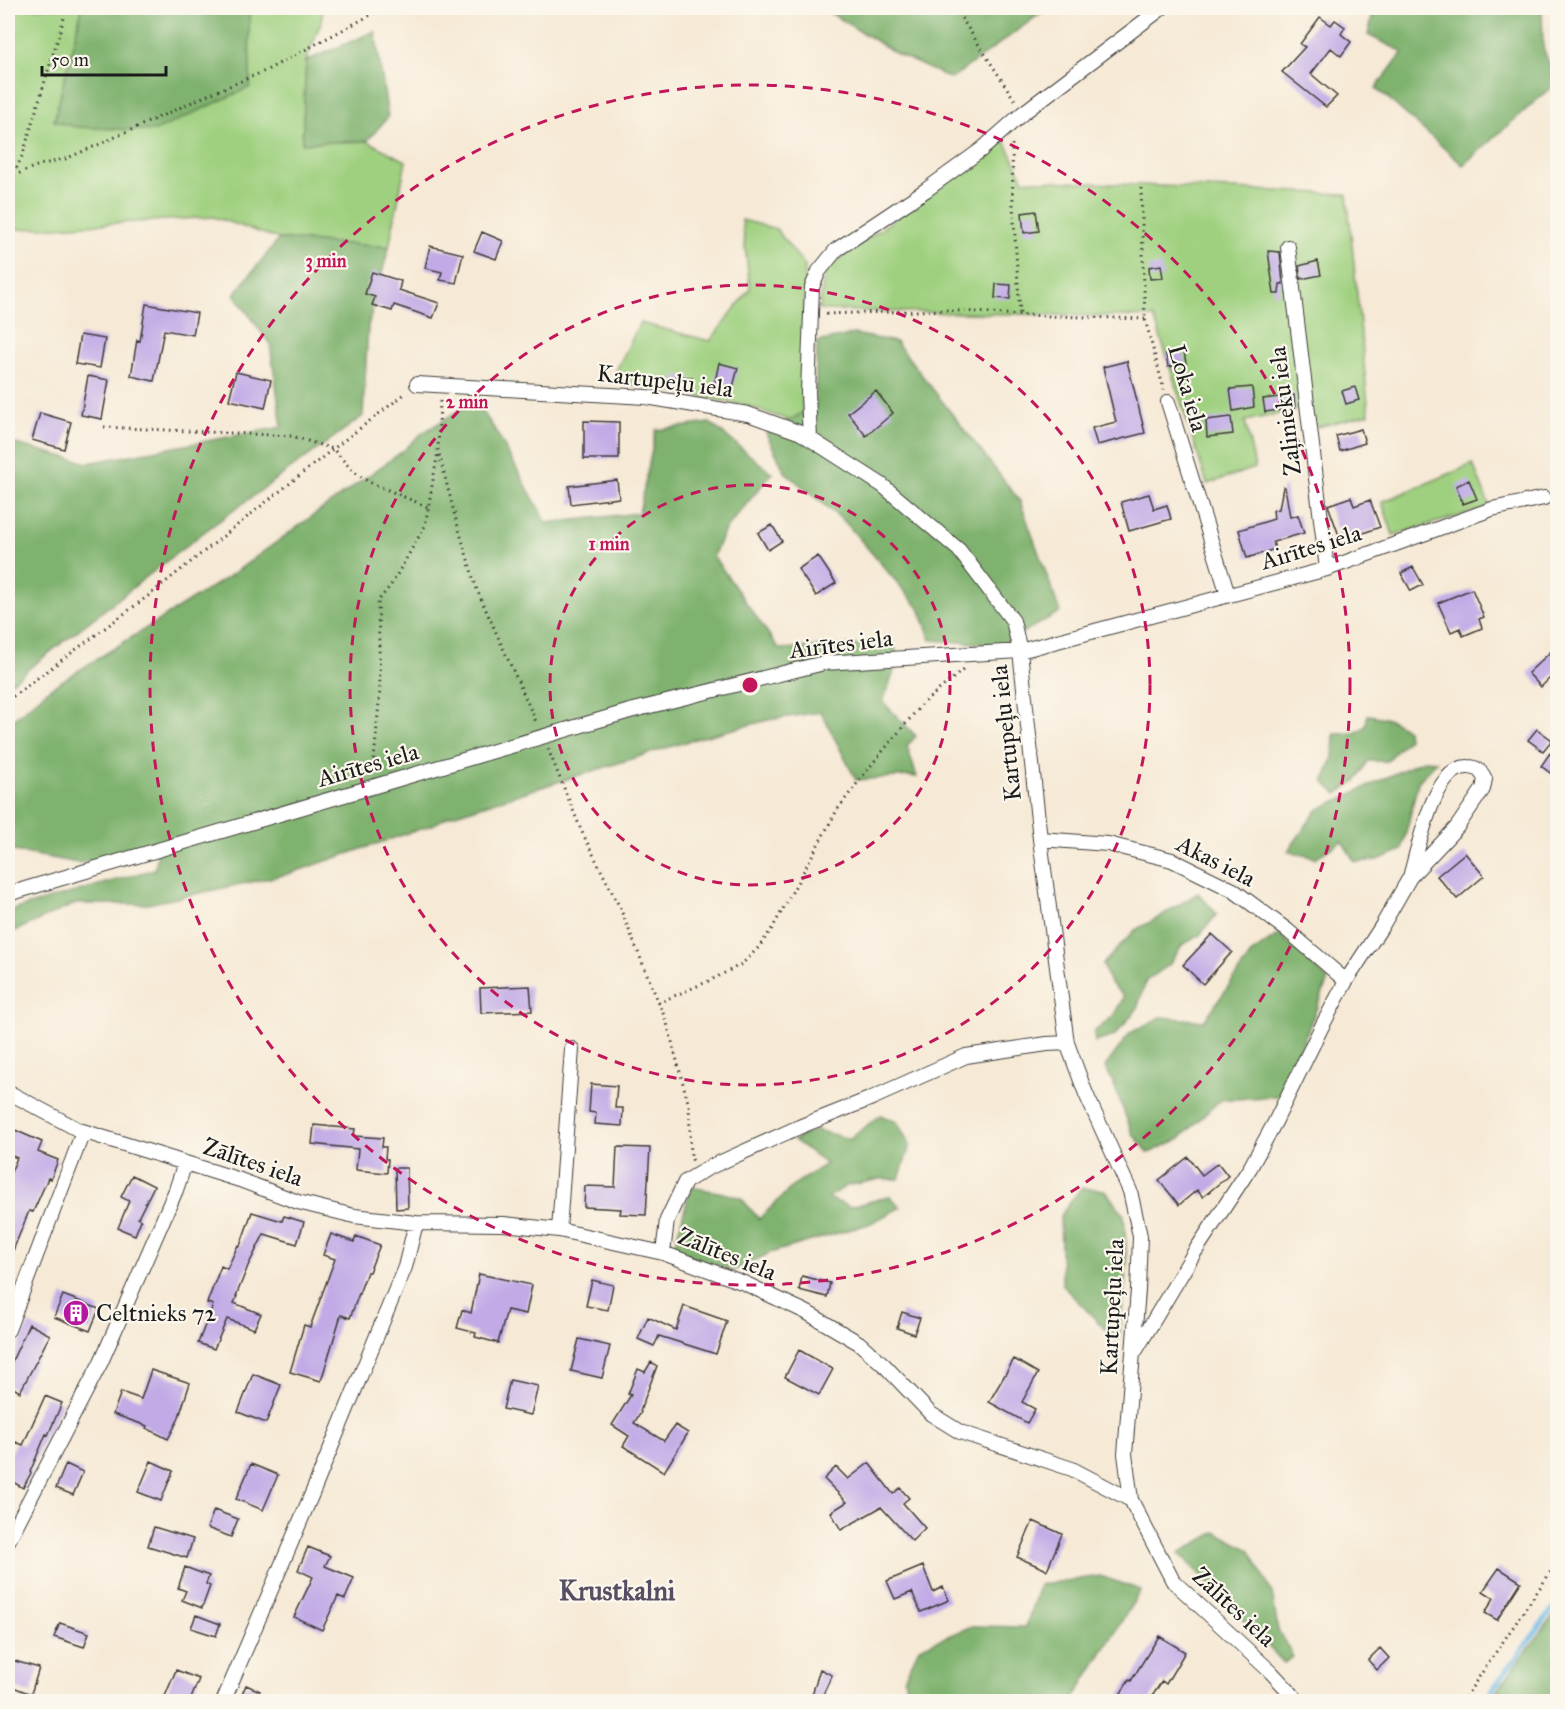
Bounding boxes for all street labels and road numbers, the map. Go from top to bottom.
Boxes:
street label: Loka iela [1161,341,1215,436]
street label: Zaļinieku iela [1262,344,1308,477]
street label: Kartupeļu iela [595,358,736,404]
street label: Airītes iela [1256,517,1366,577]
street label: Airītes iela [787,623,895,665]
street label: Kartupeļu iela [984,663,1028,803]
street label: Airītes iela [313,736,423,794]
street label: Akas iela [1171,828,1261,894]
street label: Zālītes iela [199,1131,308,1193]
street label: Zālītes iela [673,1221,781,1288]
street label: Kartupeļu iela [1093,1237,1131,1376]
street label: Zālītes iela [1186,1561,1283,1654]

